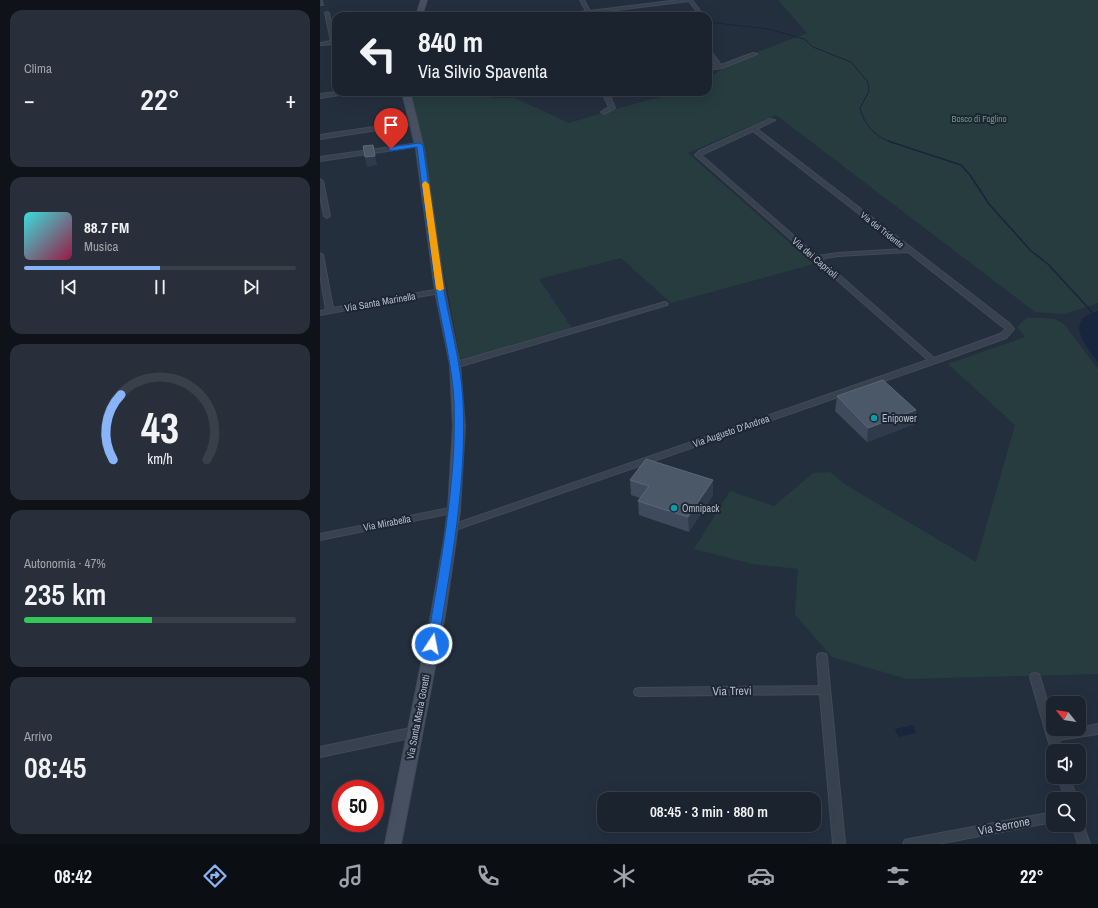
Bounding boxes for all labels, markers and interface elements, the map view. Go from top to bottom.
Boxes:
text: 840 m [418,23,483,61]
icon: left [352,28,404,80]
text: Via Silvio Spaventa [418,59,547,84]
text: Clima [24,60,52,77]
text: 22° [140,79,180,119]
text: − [24,85,35,115]
text: + [285,85,296,115]
pin [374,108,408,149]
park label: Bosco di Foglino [951,113,1007,125]
icon: arrive [380,114,402,136]
street label: Via del Tridente [858,209,906,251]
text: 88.7 FM [84,217,129,238]
street label: Via dei Caprioli [789,234,841,282]
text: Musica [84,238,118,255]
icon: previous [58,276,80,298]
icon: pause [149,276,171,298]
icon: next [240,276,262,298]
street label: Via Santa Marinella [343,289,417,315]
text: 43 [141,400,179,456]
street label: Via Augusto D'Andrea [691,412,771,450]
place label: Enipower [882,412,917,425]
marker: Enipower [869,413,879,423]
text: km/h [147,449,173,468]
place label: Omnipack [682,502,720,515]
marker: Omnipack [669,503,679,513]
street label: Via Mirabella [362,512,412,534]
text: Autonomia · 47% [24,555,106,572]
text: 235 km [24,574,106,614]
position arrow [411,623,453,665]
street label: Via Santa Maria Goretti [403,673,433,761]
street label: Via Trevi [712,683,752,699]
north arrow [1046,696,1086,736]
map controls [1046,696,1086,832]
text: Arrivo [24,728,52,745]
button: sound [1046,744,1086,784]
text: 08:45 [24,747,86,787]
speed limit sign: 50 [332,780,384,832]
button: search [1046,792,1086,832]
text: 08:45 · 3 min · 880 m [650,801,768,822]
street label: Via Serrone [977,813,1031,839]
icon: directions [201,862,229,890]
icon: music [337,862,365,890]
icon: phone [474,862,502,890]
icon: climate [610,862,638,890]
icon: car [747,862,775,890]
icon: filters [884,862,912,890]
text: 08:42 [54,864,92,889]
text: 22° [1020,864,1044,889]

